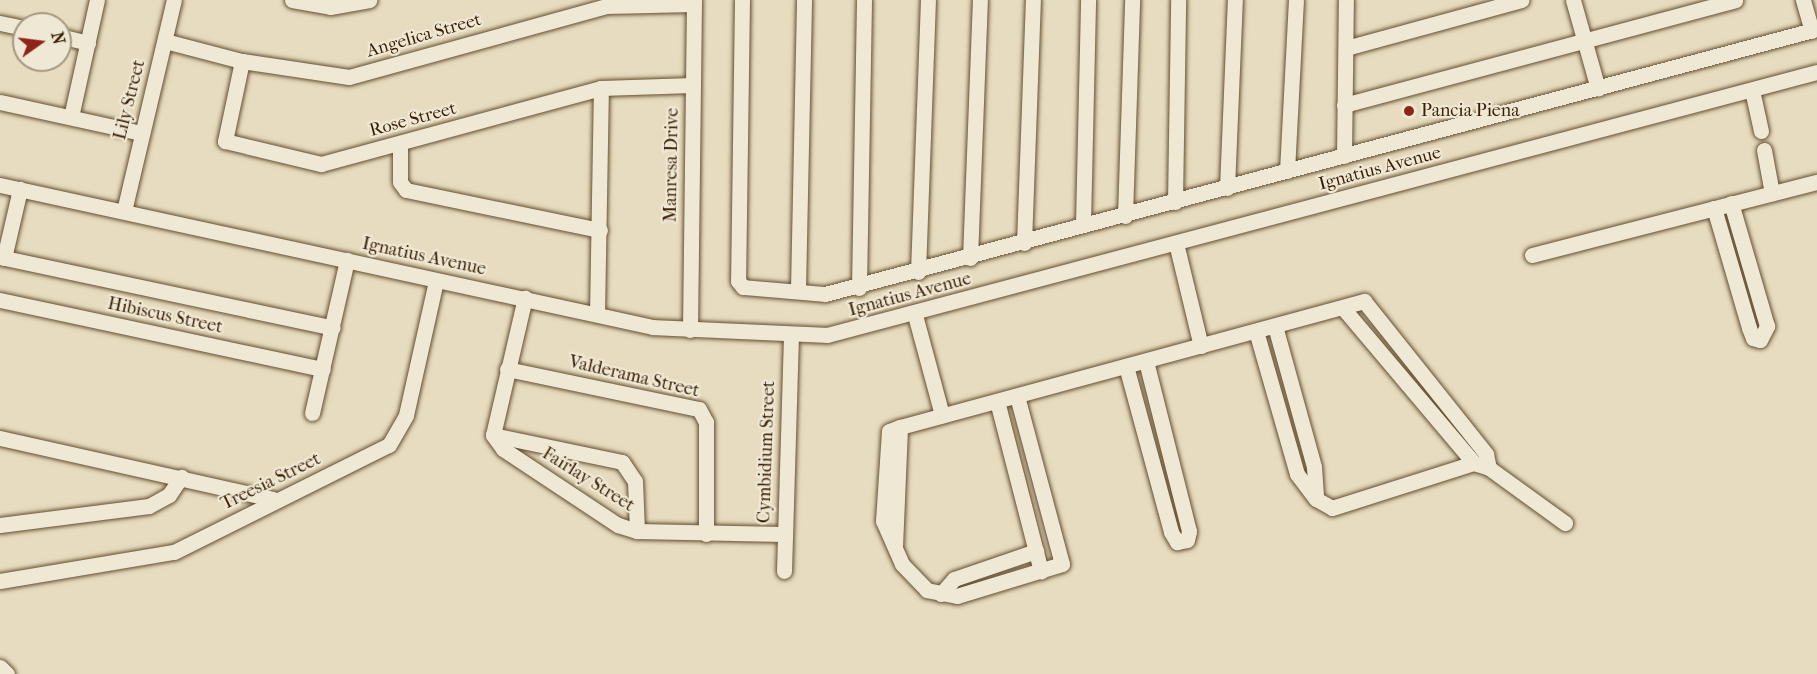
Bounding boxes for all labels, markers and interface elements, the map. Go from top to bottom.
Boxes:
street label: Angelica Street [364,9,484,63]
north arrow [12,12,72,72]
text: N [47,30,69,46]
street label: Lily Street [110,58,150,142]
street label: Rose Street [367,98,459,142]
place label: Pancia Piena [1421,100,1520,122]
marker: Pancia Piena [1402,104,1416,118]
street label: Manresa Drive [660,108,684,222]
street label: Ignatius Avenue [1316,142,1444,196]
street label: Ignatius Avenue [360,233,488,281]
street label: Ignatius Avenue [846,268,974,322]
street label: Hibiscus Street [106,293,224,339]
street label: Valderama Street [567,352,701,402]
street label: Cymbidium Street [754,380,780,524]
street label: Fairlay Street [538,443,638,517]
street label: Treesia Street [218,449,324,515]

